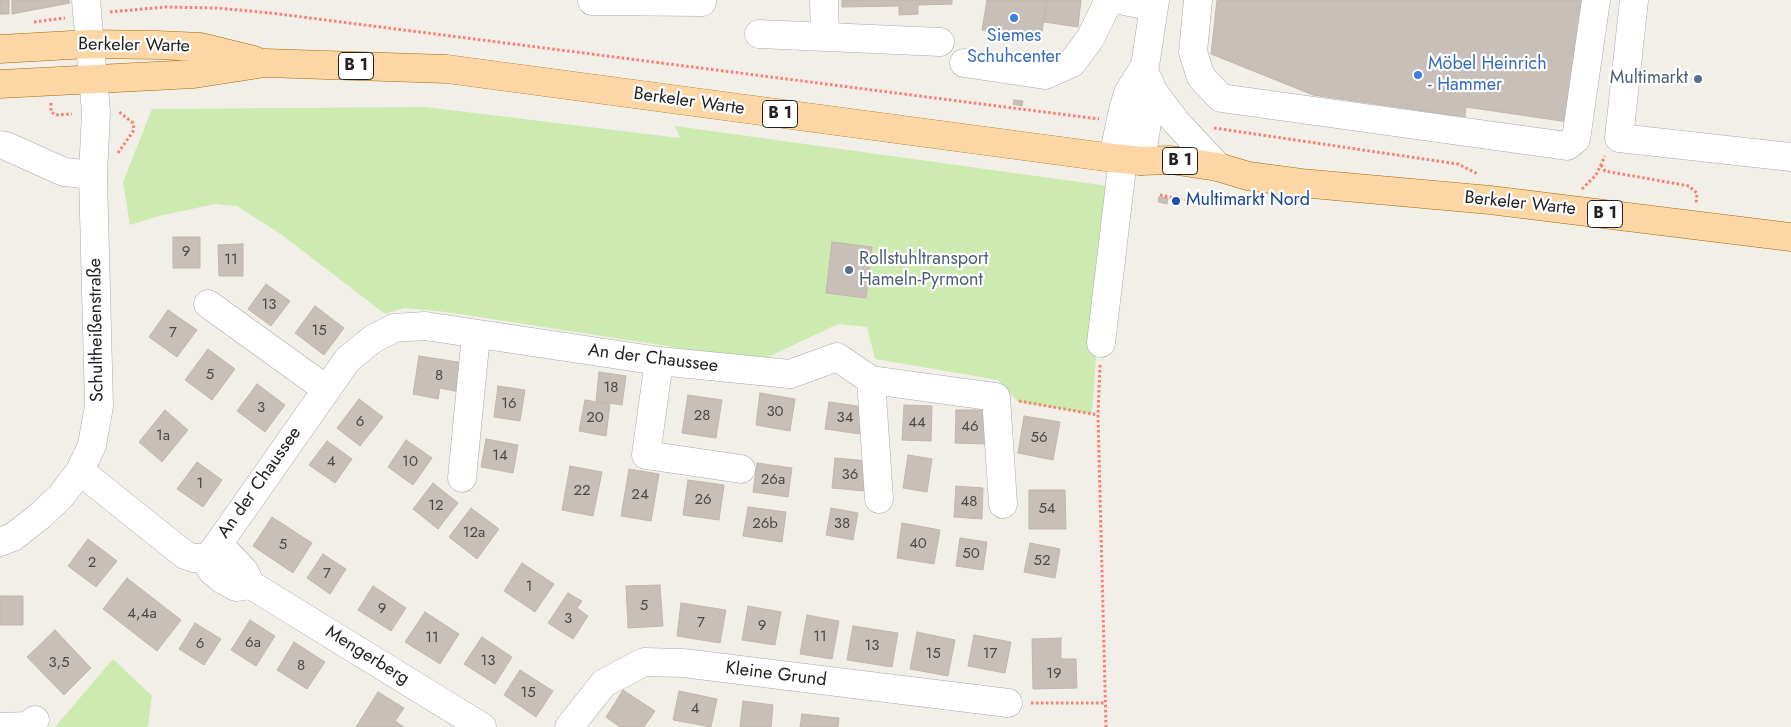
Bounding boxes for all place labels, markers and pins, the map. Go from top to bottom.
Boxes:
marker: Siemes Schuhcenter [1008,12,1020,24]
place label: Siemes Schuhcenter [967,26,1061,68]
place label: Möbel Heinrich - Hammer [1428,54,1547,96]
place label: Multimarkt [1610,68,1688,90]
marker: Möbel Heinrich - Hammer [1412,69,1424,81]
marker: Multimarkt [1692,73,1704,85]
place label: Multimarkt Nord [1186,190,1310,212]
marker: Multimarkt Nord [1170,195,1182,207]
place label: Rollstuhltransport Hameln-Pyrmont [859,249,988,292]
marker: Rollstuhltransport Hameln-Pyrmont [843,264,855,276]

